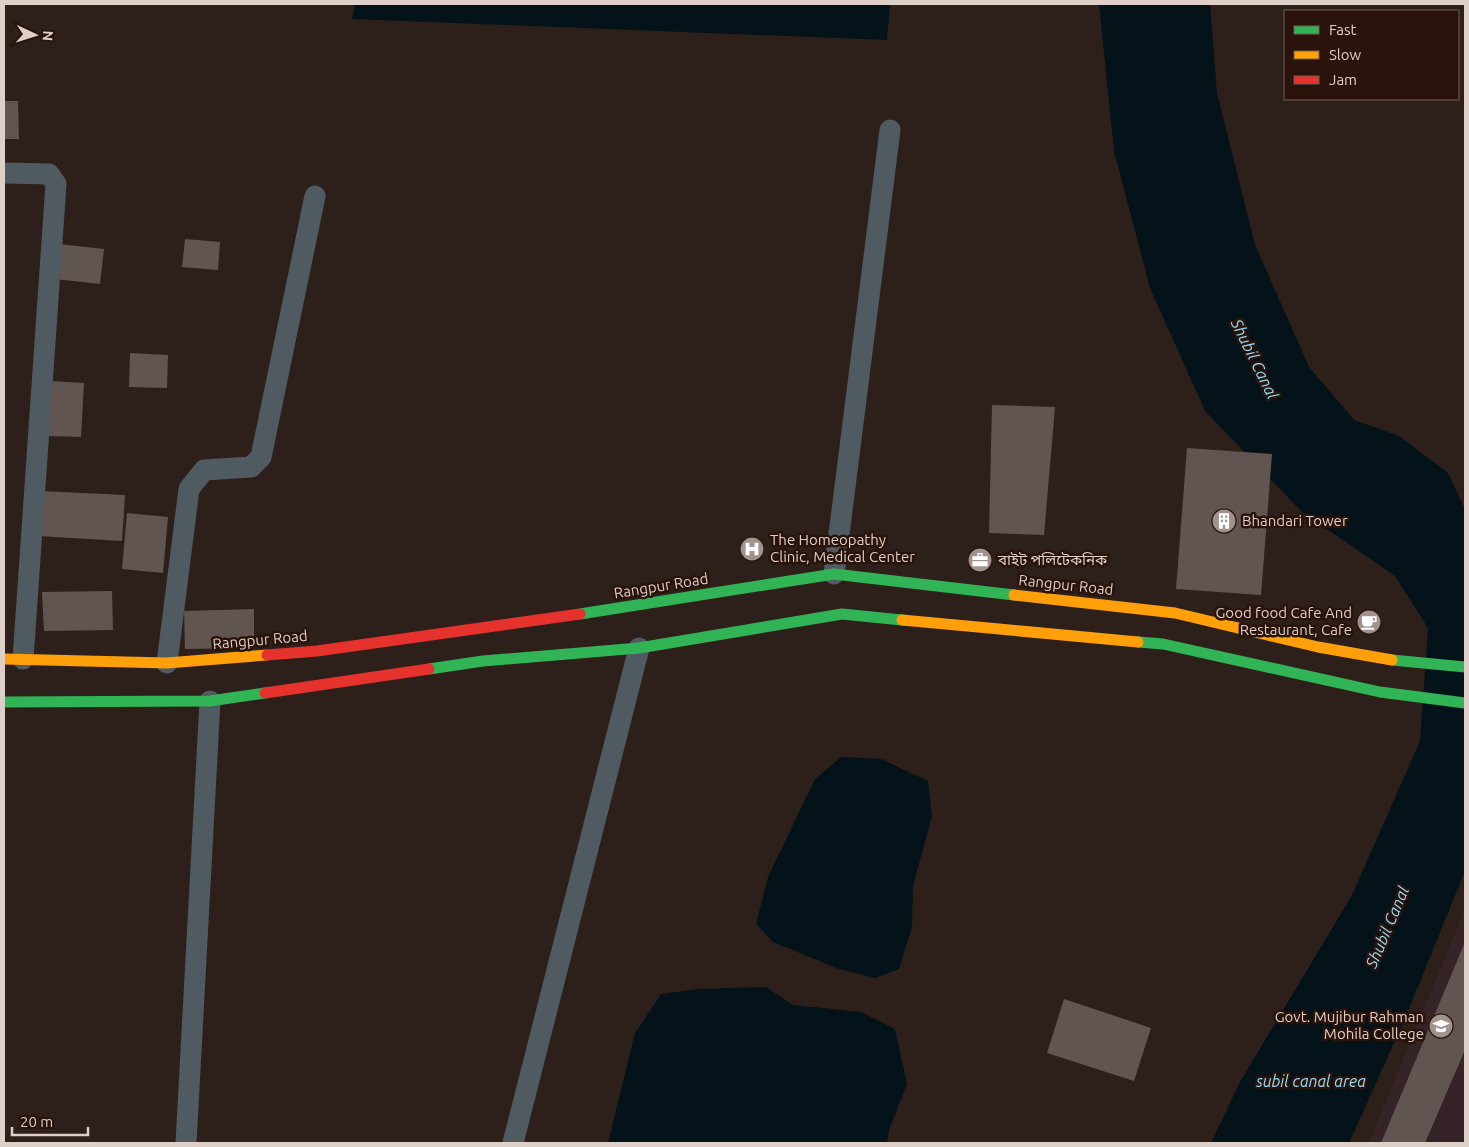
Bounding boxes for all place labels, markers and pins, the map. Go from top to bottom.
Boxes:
building icon: Bhandari Tower [1211,508,1237,534]
place label: Bhandari Tower [1242,512,1348,529]
place label: The Homeopathy Clinic, Medical Center [770,531,915,565]
hospital icon: The Homeopathy Clinic, Medical Center [739,536,765,562]
office icon: বাইট পলিটেকনিক [967,547,993,573]
place label: বাইট পলিটেকনিক [997,551,1108,568]
place label: Good food Cafe And Restaurant, Cafe [1215,604,1352,638]
cafe icon: Good food Cafe And Restaurant, Cafe [1356,609,1382,635]
place label: Govt. Mujibur Rahman Mohila College [1275,1008,1424,1042]
school or university icon: Govt. Mujibur Rahman Mohila College [1428,1013,1454,1039]

